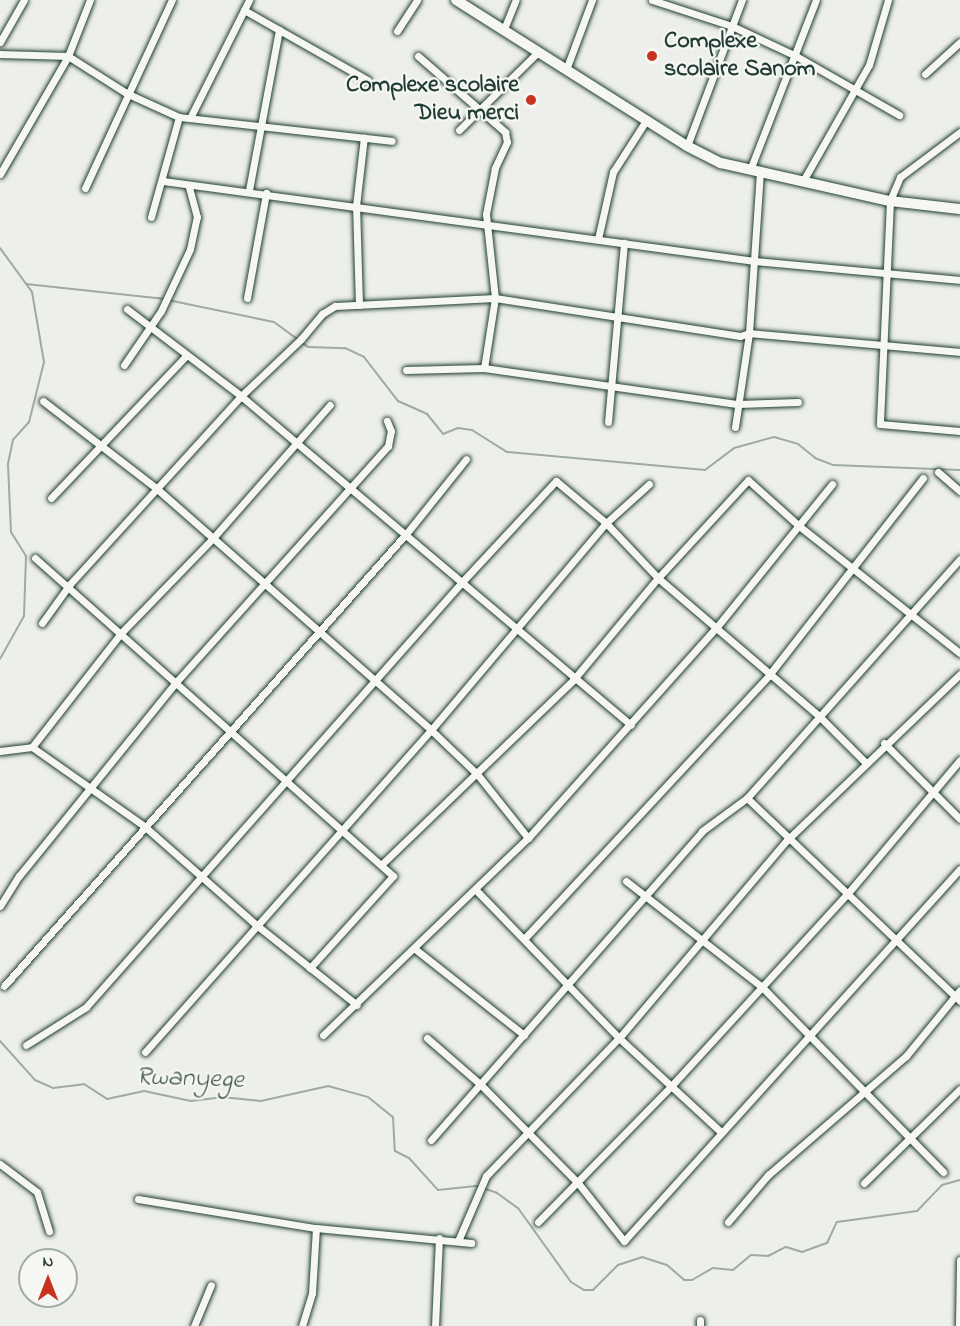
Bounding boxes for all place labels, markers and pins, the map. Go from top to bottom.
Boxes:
place label: Complexe scolaire Sanom [664,28,815,84]
marker: Complexe scolaire Sanom [645,49,659,63]
place label: Complexe scolaire Dieu merci [346,72,519,128]
marker: Complexe scolaire Dieu merci [524,93,538,107]

